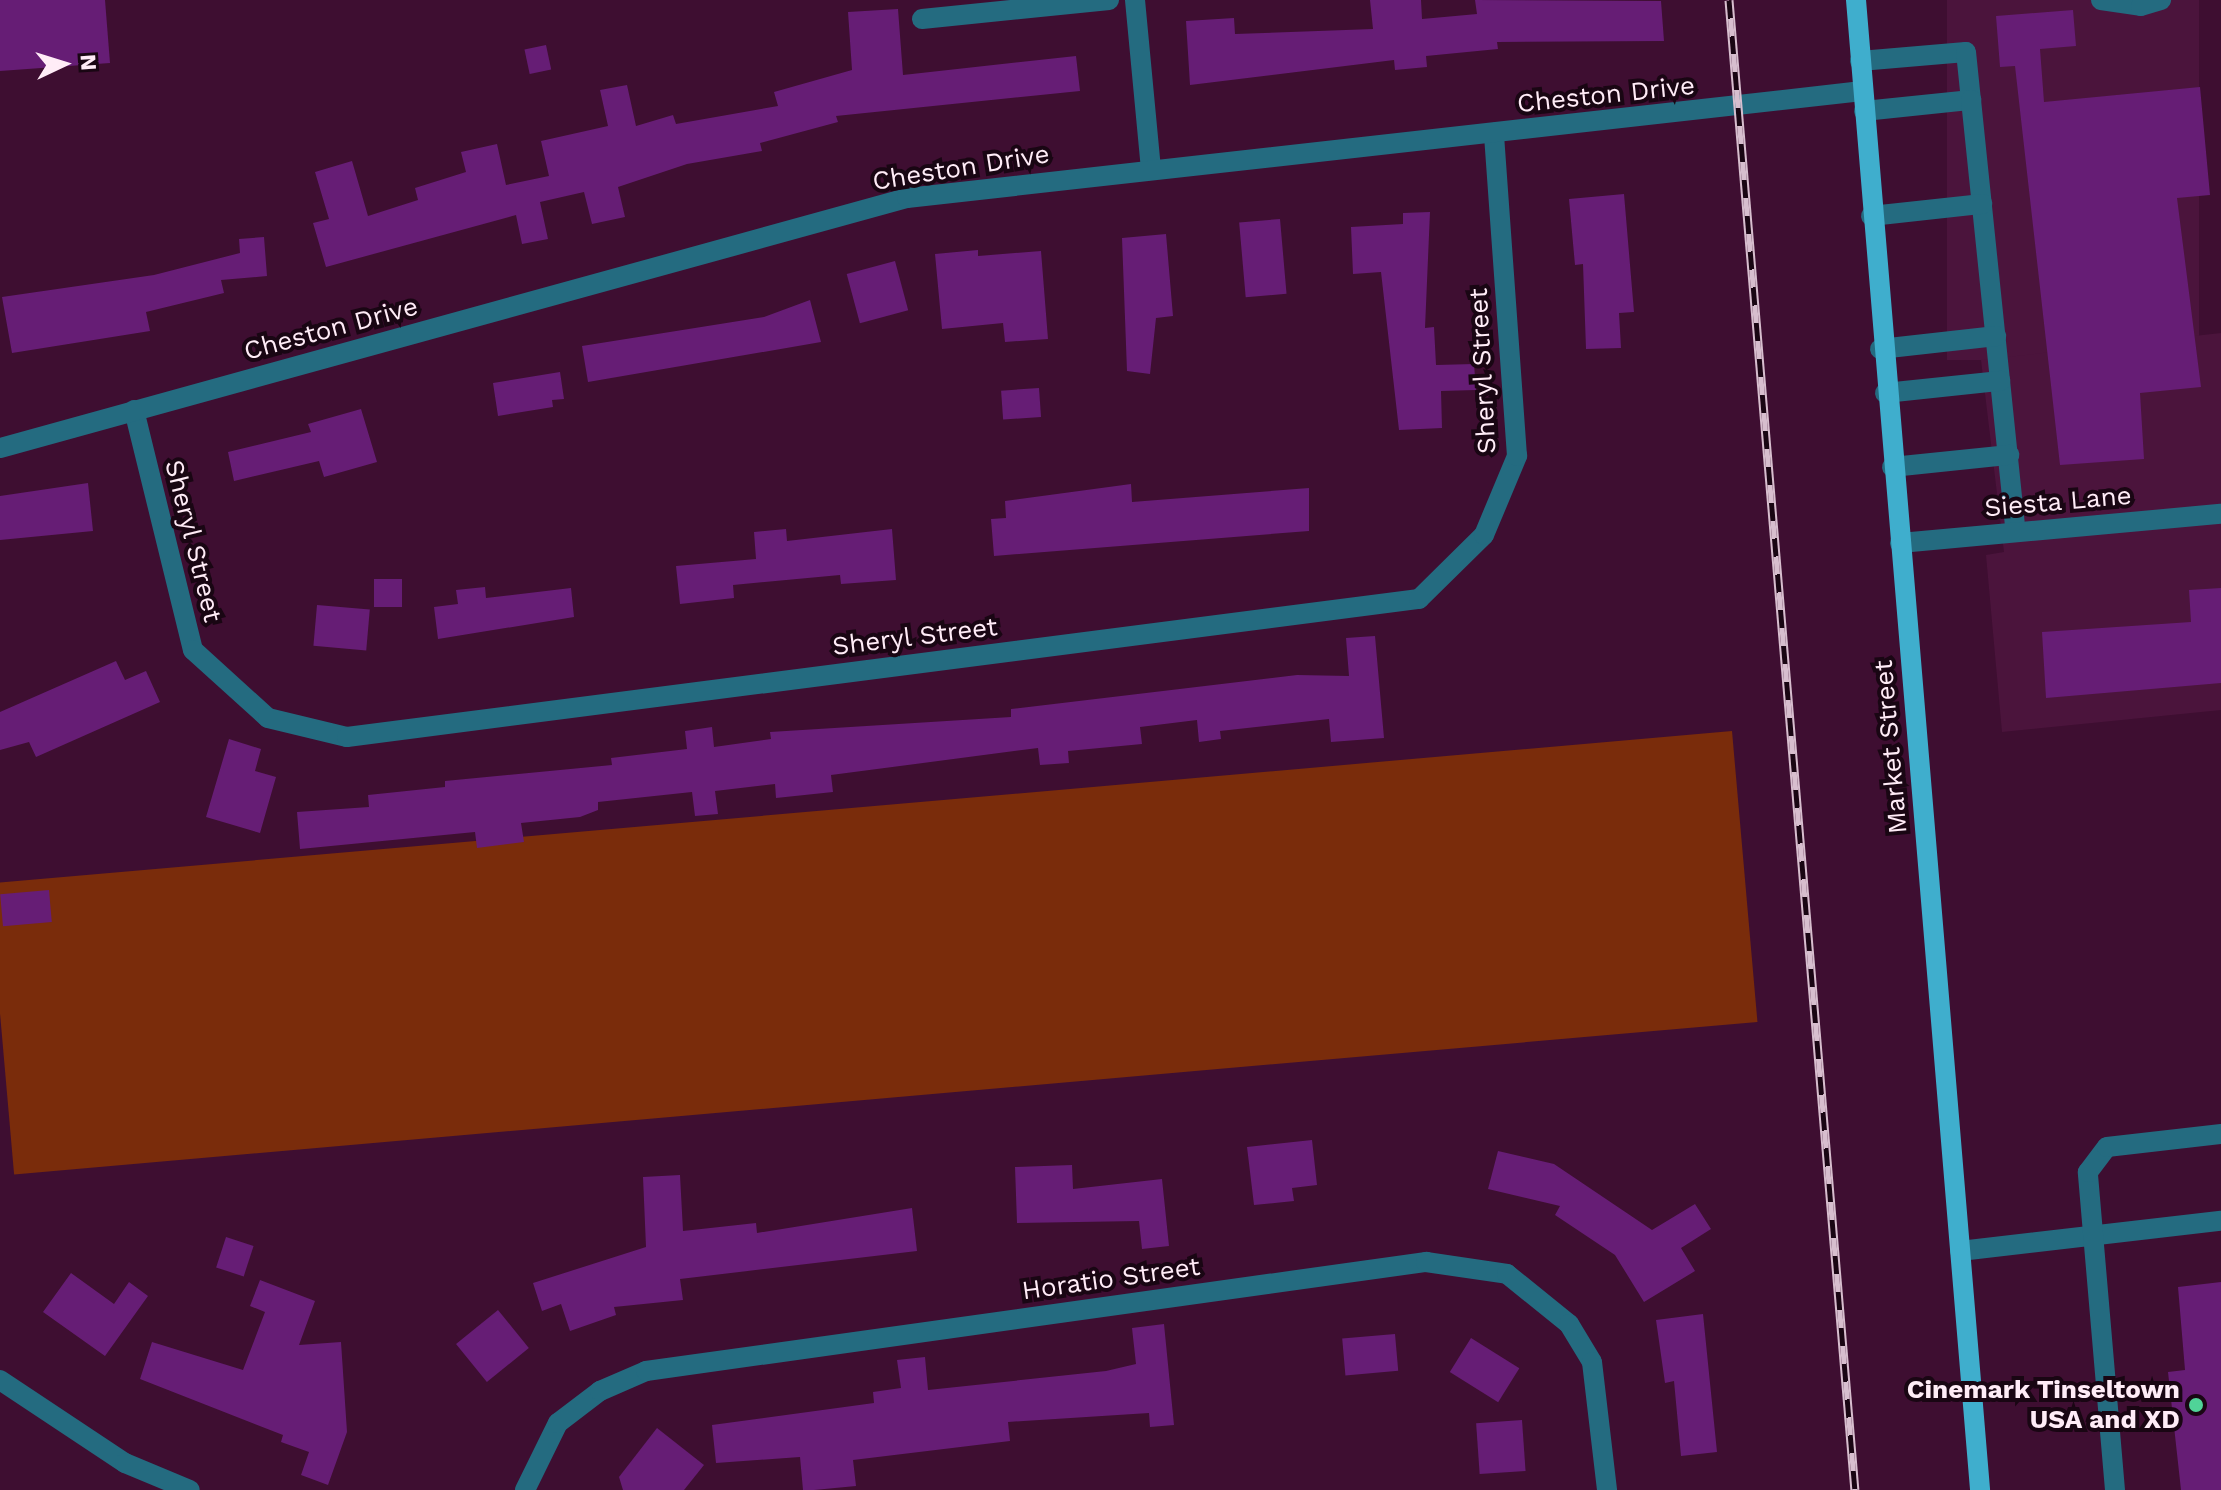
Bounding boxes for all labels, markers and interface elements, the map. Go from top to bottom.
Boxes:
north arrow [24,24,104,104]
text: N [75,53,101,71]
street label: Cheston Drive [1515,70,1697,120]
street label: Cheston Drive [870,139,1052,197]
street label: Sheryl Street [1463,287,1503,455]
street label: Cheston Drive [241,291,421,367]
street label: Sheryl Street [158,456,228,626]
street label: Siesta Lane [1983,480,2133,524]
street label: Sheryl Street [830,611,1000,663]
street label: Market Street [1868,659,1914,835]
street label: Horatio Street [1020,1251,1202,1307]
place label: Cinemark Tinseltown USA and XD [1906,1374,2180,1436]
marker: Cinemark Tinseltown USA and XD [2187,1396,2205,1414]

